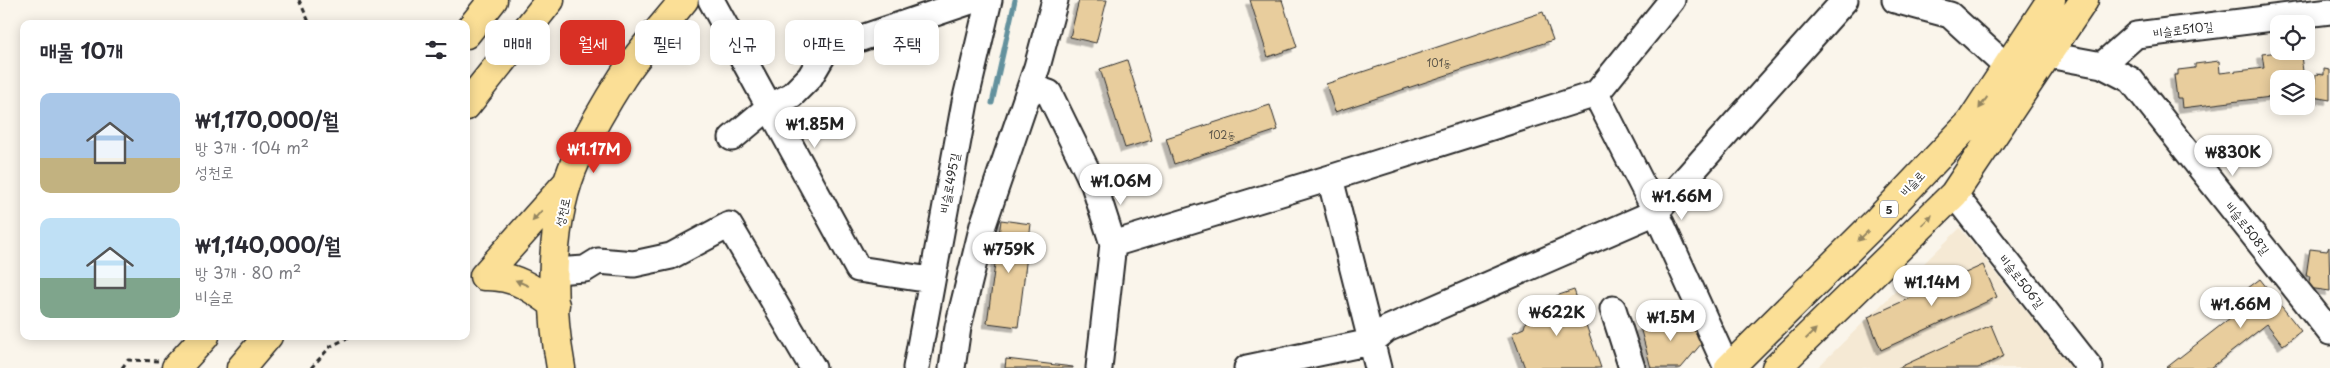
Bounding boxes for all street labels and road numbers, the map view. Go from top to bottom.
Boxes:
street label: 비슬로510길 [2152,16,2214,42]
street label: 비슬로495길 [934,151,964,215]
street label: 비슬로 [1896,166,1928,200]
street label: 성천로 [550,196,574,228]
street label: 비슬로508길 [2222,198,2275,258]
road number: 5 [1880,200,1898,218]
street label: 비슬로506길 [1995,250,2049,312]

